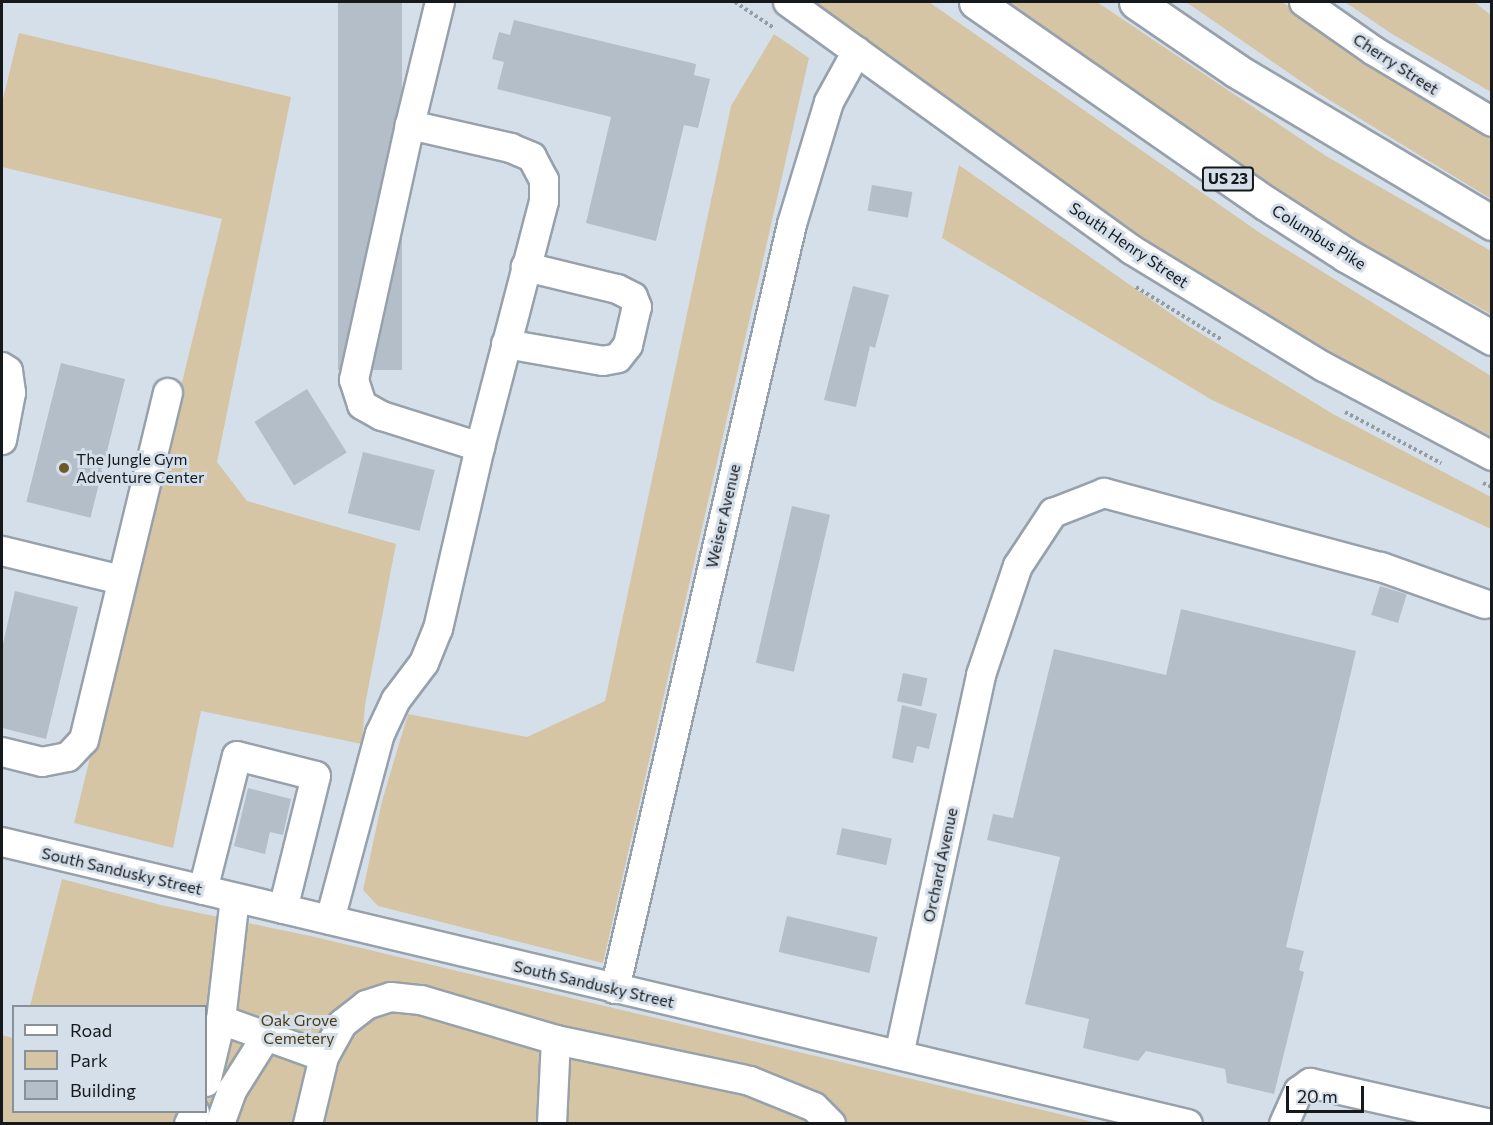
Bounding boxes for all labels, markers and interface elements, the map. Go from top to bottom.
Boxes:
street label: Cherry Street [1350,29,1442,99]
road number: US 23 [1201,167,1255,191]
street label: South Henry Street [1066,198,1192,292]
street label: Columbus Pike [1268,200,1370,274]
place label: The Jungle Gym Adventure Center [76,449,204,487]
marker: The Jungle Gym Adventure Center [57,461,71,475]
street label: Weiser Avenue [702,462,744,570]
street label: Orchard Avenue [919,806,961,924]
street label: South Sandusky Street [40,843,204,899]
street label: South Sandusky Street [512,956,676,1012]
legend [12,1005,207,1113]
park label: Oak Grove Cemetery [261,1010,337,1048]
text: Road [70,1019,112,1041]
text: Park [70,1049,108,1071]
scale bar [1289,1074,1367,1112]
text: Building [70,1079,136,1101]
text: 20 m [1297,1085,1338,1107]

